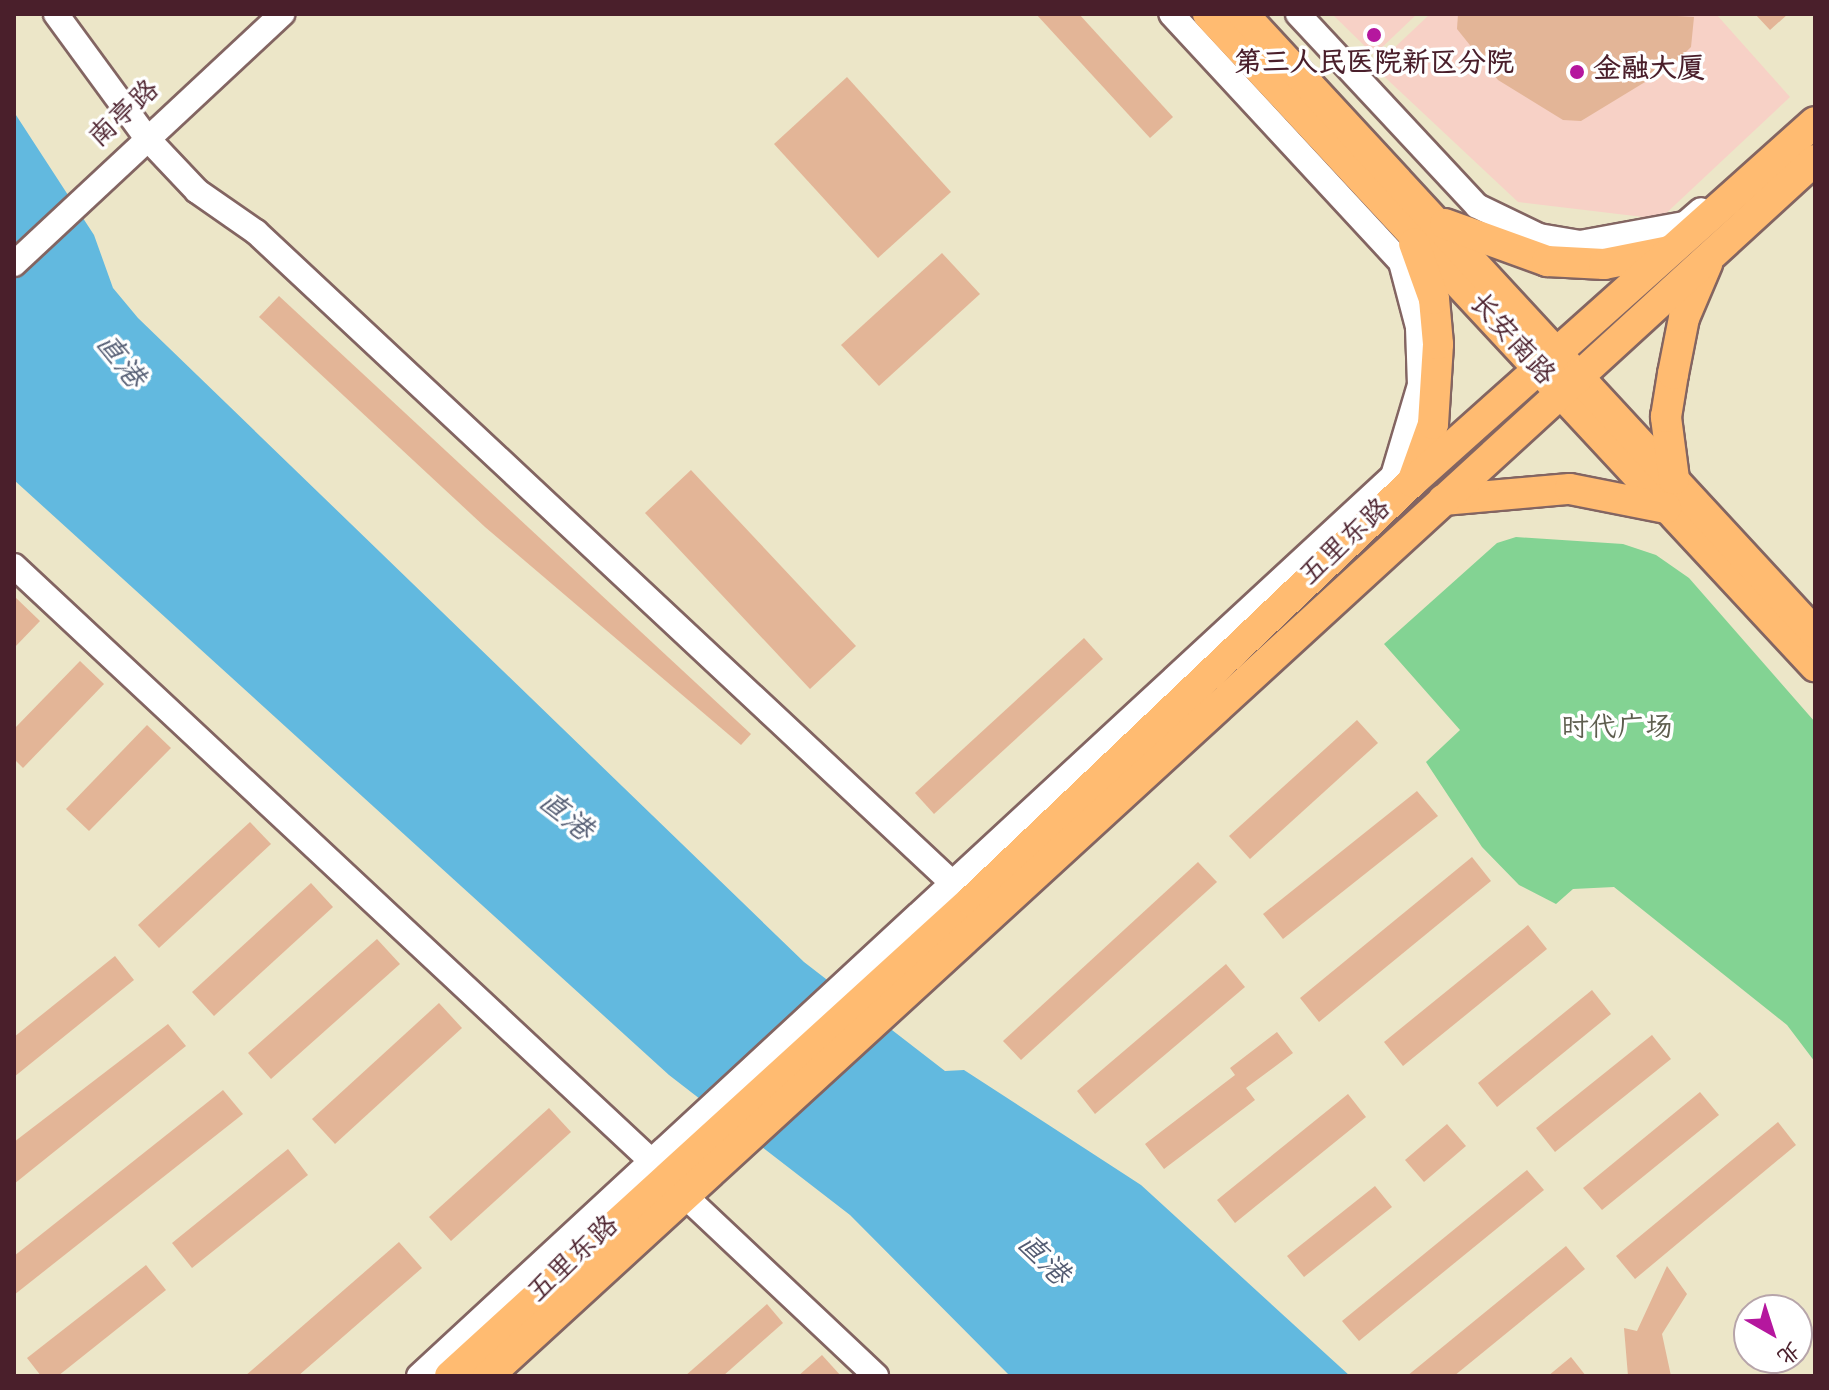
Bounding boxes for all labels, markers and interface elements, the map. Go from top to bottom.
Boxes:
marker: 第三人民医院新区分院 [1363,24,1385,46]
place label: 第三人民医院新区分院 [1234,49,1514,83]
place label: 金融大厦 [1593,55,1705,89]
marker: 金融大厦 [1568,63,1586,81]
street label: 南亭路 [84,75,168,157]
street label: 长安南路 [1460,288,1560,394]
water label: 直港 [84,328,150,398]
street label: 五里东路 [1295,494,1399,594]
park label: 时代广场 [1561,714,1673,748]
water label: 直港 [528,786,598,852]
street label: 五里东路 [523,1211,627,1311]
water label: 直港 [1006,1228,1074,1296]
north arrow [1733,1294,1813,1374]
text: 北 [1770,1334,1804,1368]

